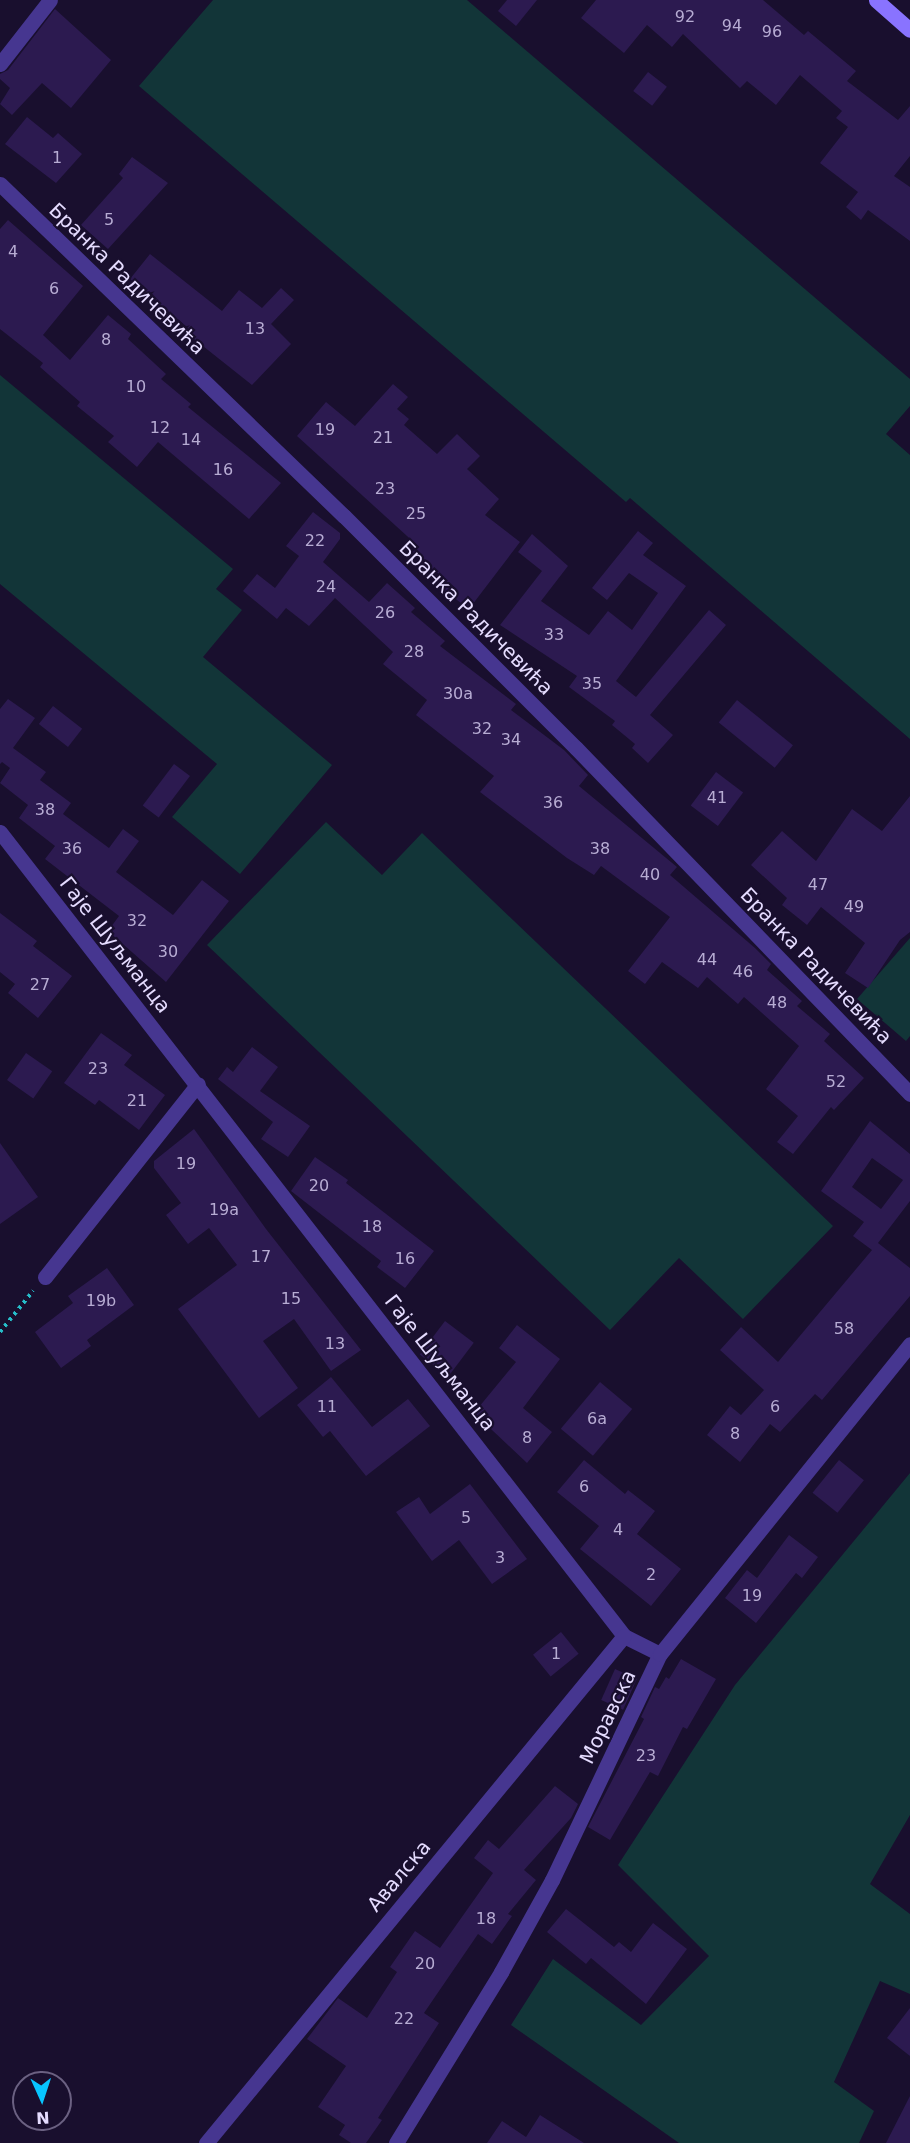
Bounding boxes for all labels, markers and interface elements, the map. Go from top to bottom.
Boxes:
house number: 92 [675,7,695,27]
house number: 94 [722,16,742,36]
house number: 96 [762,22,782,42]
house number: 1 [52,148,62,168]
street label: Бранка Радичевића [44,198,210,360]
house number: 5 [104,210,114,230]
house number: 4 [8,242,18,262]
house number: 6 [49,279,59,299]
house number: 13 [245,319,265,339]
house number: 8 [101,330,111,350]
house number: 10 [126,377,146,397]
house number: 12 [150,418,170,438]
house number: 19 [315,420,335,440]
house number: 21 [373,428,393,448]
house number: 14 [181,430,201,450]
house number: 16 [213,460,233,480]
house number: 23 [375,479,395,499]
house number: 25 [406,504,426,524]
house number: 22 [305,531,325,551]
street label: Бранка Радичевића [394,536,558,700]
house number: 24 [316,577,336,597]
house number: 26 [375,603,395,623]
house number: 33 [544,625,564,645]
house number: 28 [404,642,424,662]
house number: 35 [582,674,602,694]
house number: 30a [443,684,473,704]
house number: 32 [472,719,492,739]
house number: 34 [501,730,521,750]
house number: 41 [707,788,727,808]
house number: 36 [543,793,563,813]
house number: 38 [35,800,55,820]
house number: 36 [62,839,82,859]
house number: 38 [590,839,610,859]
house number: 40 [640,865,660,885]
street label: Гаје Шуљманца [54,872,176,1018]
house number: 47 [808,875,828,895]
street label: Бранка Радичевића [735,883,897,1049]
house number: 49 [844,897,864,917]
house number: 32 [127,911,147,931]
house number: 30 [158,942,178,962]
house number: 44 [697,950,717,970]
house number: 46 [733,962,753,982]
house number: 27 [30,975,50,995]
house number: 48 [767,993,787,1013]
house number: 23 [88,1059,108,1079]
house number: 52 [826,1072,846,1092]
house number: 21 [127,1091,147,1111]
house number: 19 [176,1154,196,1174]
house number: 20 [309,1176,329,1196]
house number: 19a [209,1200,239,1220]
house number: 18 [362,1217,382,1237]
house number: 17 [251,1247,271,1267]
house number: 16 [395,1249,415,1269]
house number: 15 [281,1289,301,1309]
street label: Гаје Шуљманца [379,1290,501,1436]
house number: 19b [86,1291,116,1311]
house number: 58 [834,1319,854,1339]
house number: 13 [325,1334,345,1354]
house number: 11 [317,1397,337,1417]
house number: 6 [770,1397,780,1417]
house number: 6a [587,1409,607,1429]
house number: 8 [730,1424,740,1444]
house number: 8 [522,1428,532,1448]
house number: 6 [579,1477,589,1497]
house number: 5 [461,1508,471,1528]
house number: 4 [613,1520,623,1540]
house number: 3 [495,1548,505,1568]
house number: 2 [646,1565,656,1585]
house number: 19 [742,1586,762,1606]
house number: 1 [551,1644,561,1664]
street label: Моравска [575,1666,641,1768]
house number: 23 [636,1746,656,1766]
street label: Авалска [362,1835,436,1917]
house number: 18 [476,1909,496,1929]
house number: 20 [415,1954,435,1974]
house number: 22 [394,2009,414,2029]
north arrow [12,2071,72,2131]
text: N [36,2108,50,2127]

